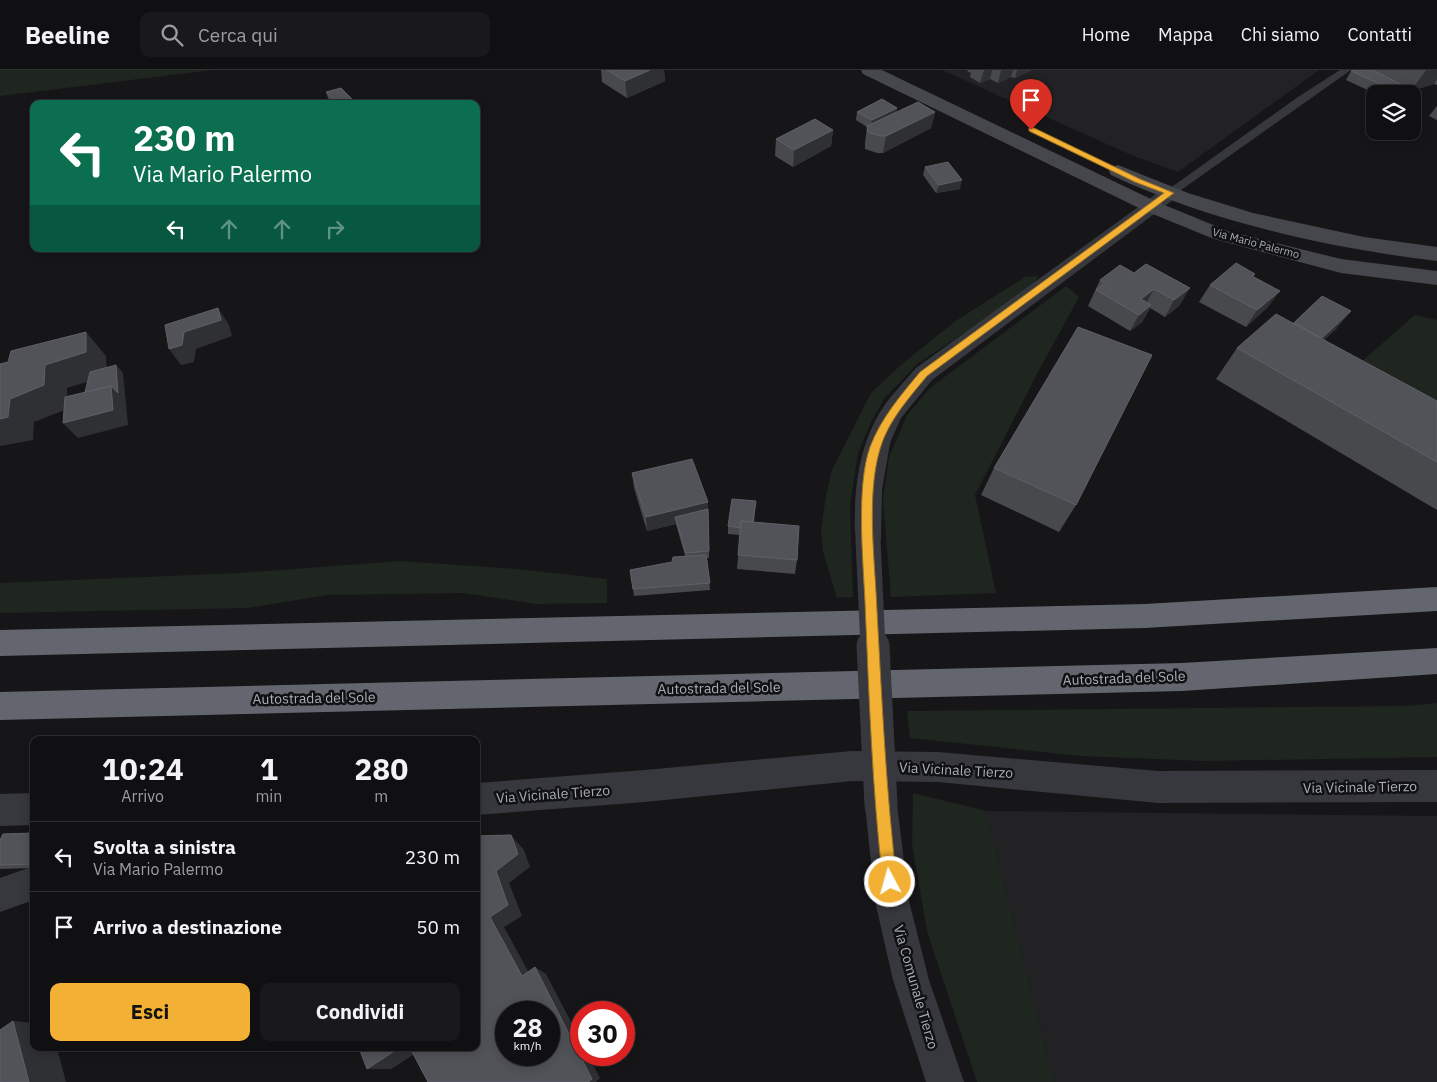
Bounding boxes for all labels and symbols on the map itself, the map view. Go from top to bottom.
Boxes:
pin [1010,79,1052,130]
street label: Via Mario Palermo [1211,225,1301,261]
street label: Autostrada del Sole [1062,667,1186,689]
street label: Autostrada del Sole [657,678,781,698]
street label: Autostrada del Sole [252,688,376,708]
street label: Via Vicinale Tierzo [899,758,1014,782]
street label: Via Vicinale Tierzo [1303,777,1417,797]
street label: Via Vicinale Tierzo [495,781,611,807]
position arrow [863,855,915,907]
street label: Via Comunale Tierzo [890,923,942,1051]
speed limit sign: 30 [570,1001,635,1066]

